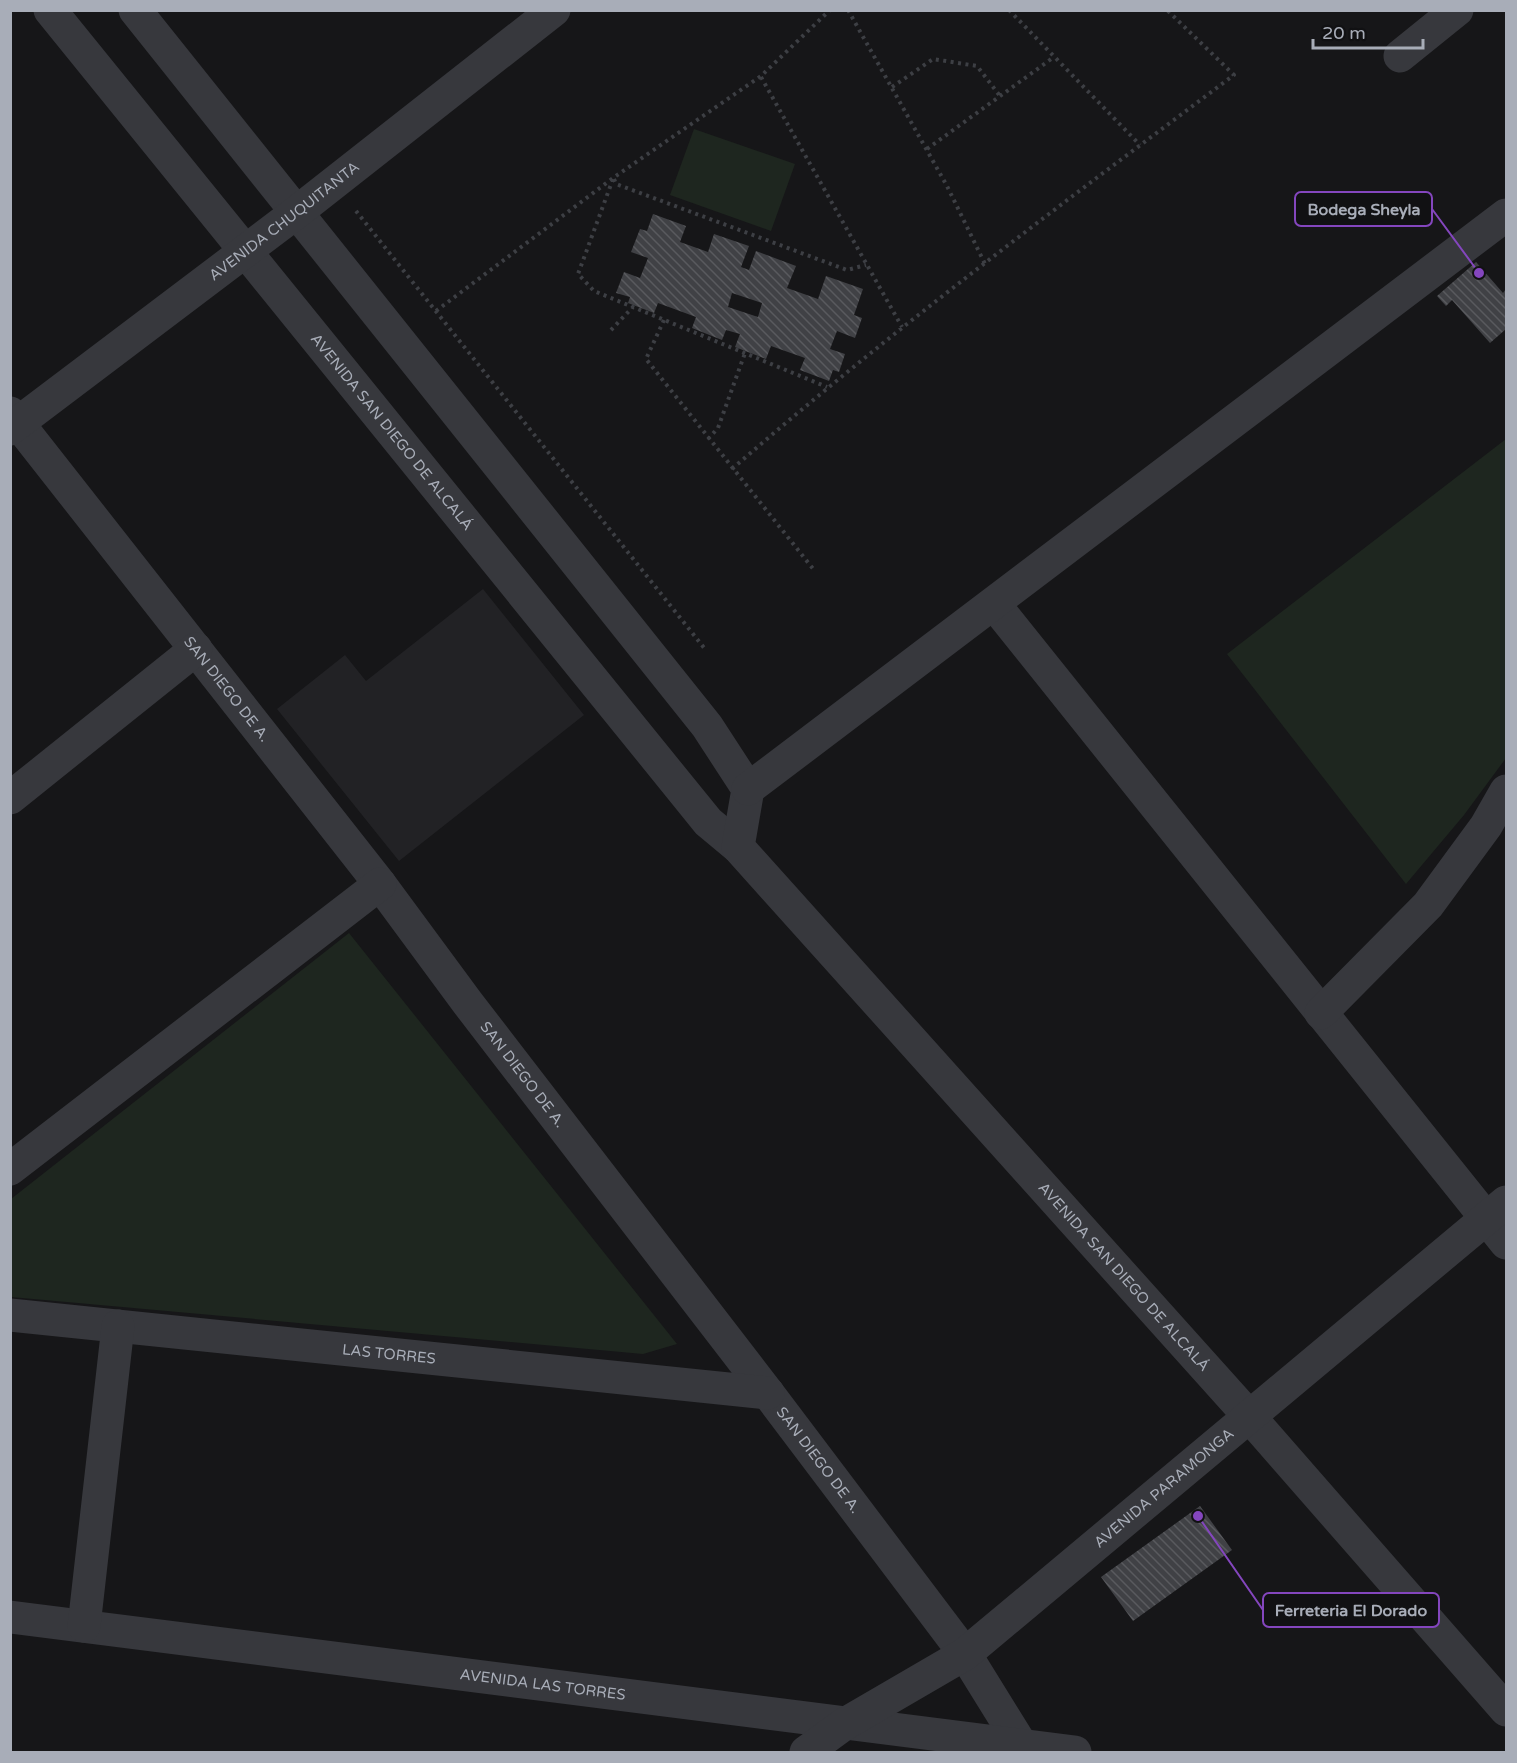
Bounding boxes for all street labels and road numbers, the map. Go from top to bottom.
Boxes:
street label: AVENIDA CHUQUITANTA [205,158,363,284]
street label: AVENIDA SAN DIEGO DE ALCALÁ [307,330,477,534]
street label: SAN DIEGO DE A. [180,633,274,745]
street label: SAN DIEGO DE A. [476,1018,569,1131]
street label: AVENIDA SAN DIEGO DE ALCALÁ [1034,1179,1213,1375]
street label: LAS TORRES [341,1340,437,1368]
street label: SAN DIEGO DE A. [773,1403,865,1517]
street label: AVENIDA PARAMONGA [1090,1424,1237,1552]
street label: AVENIDA LAS TORRES [459,1665,627,1704]

